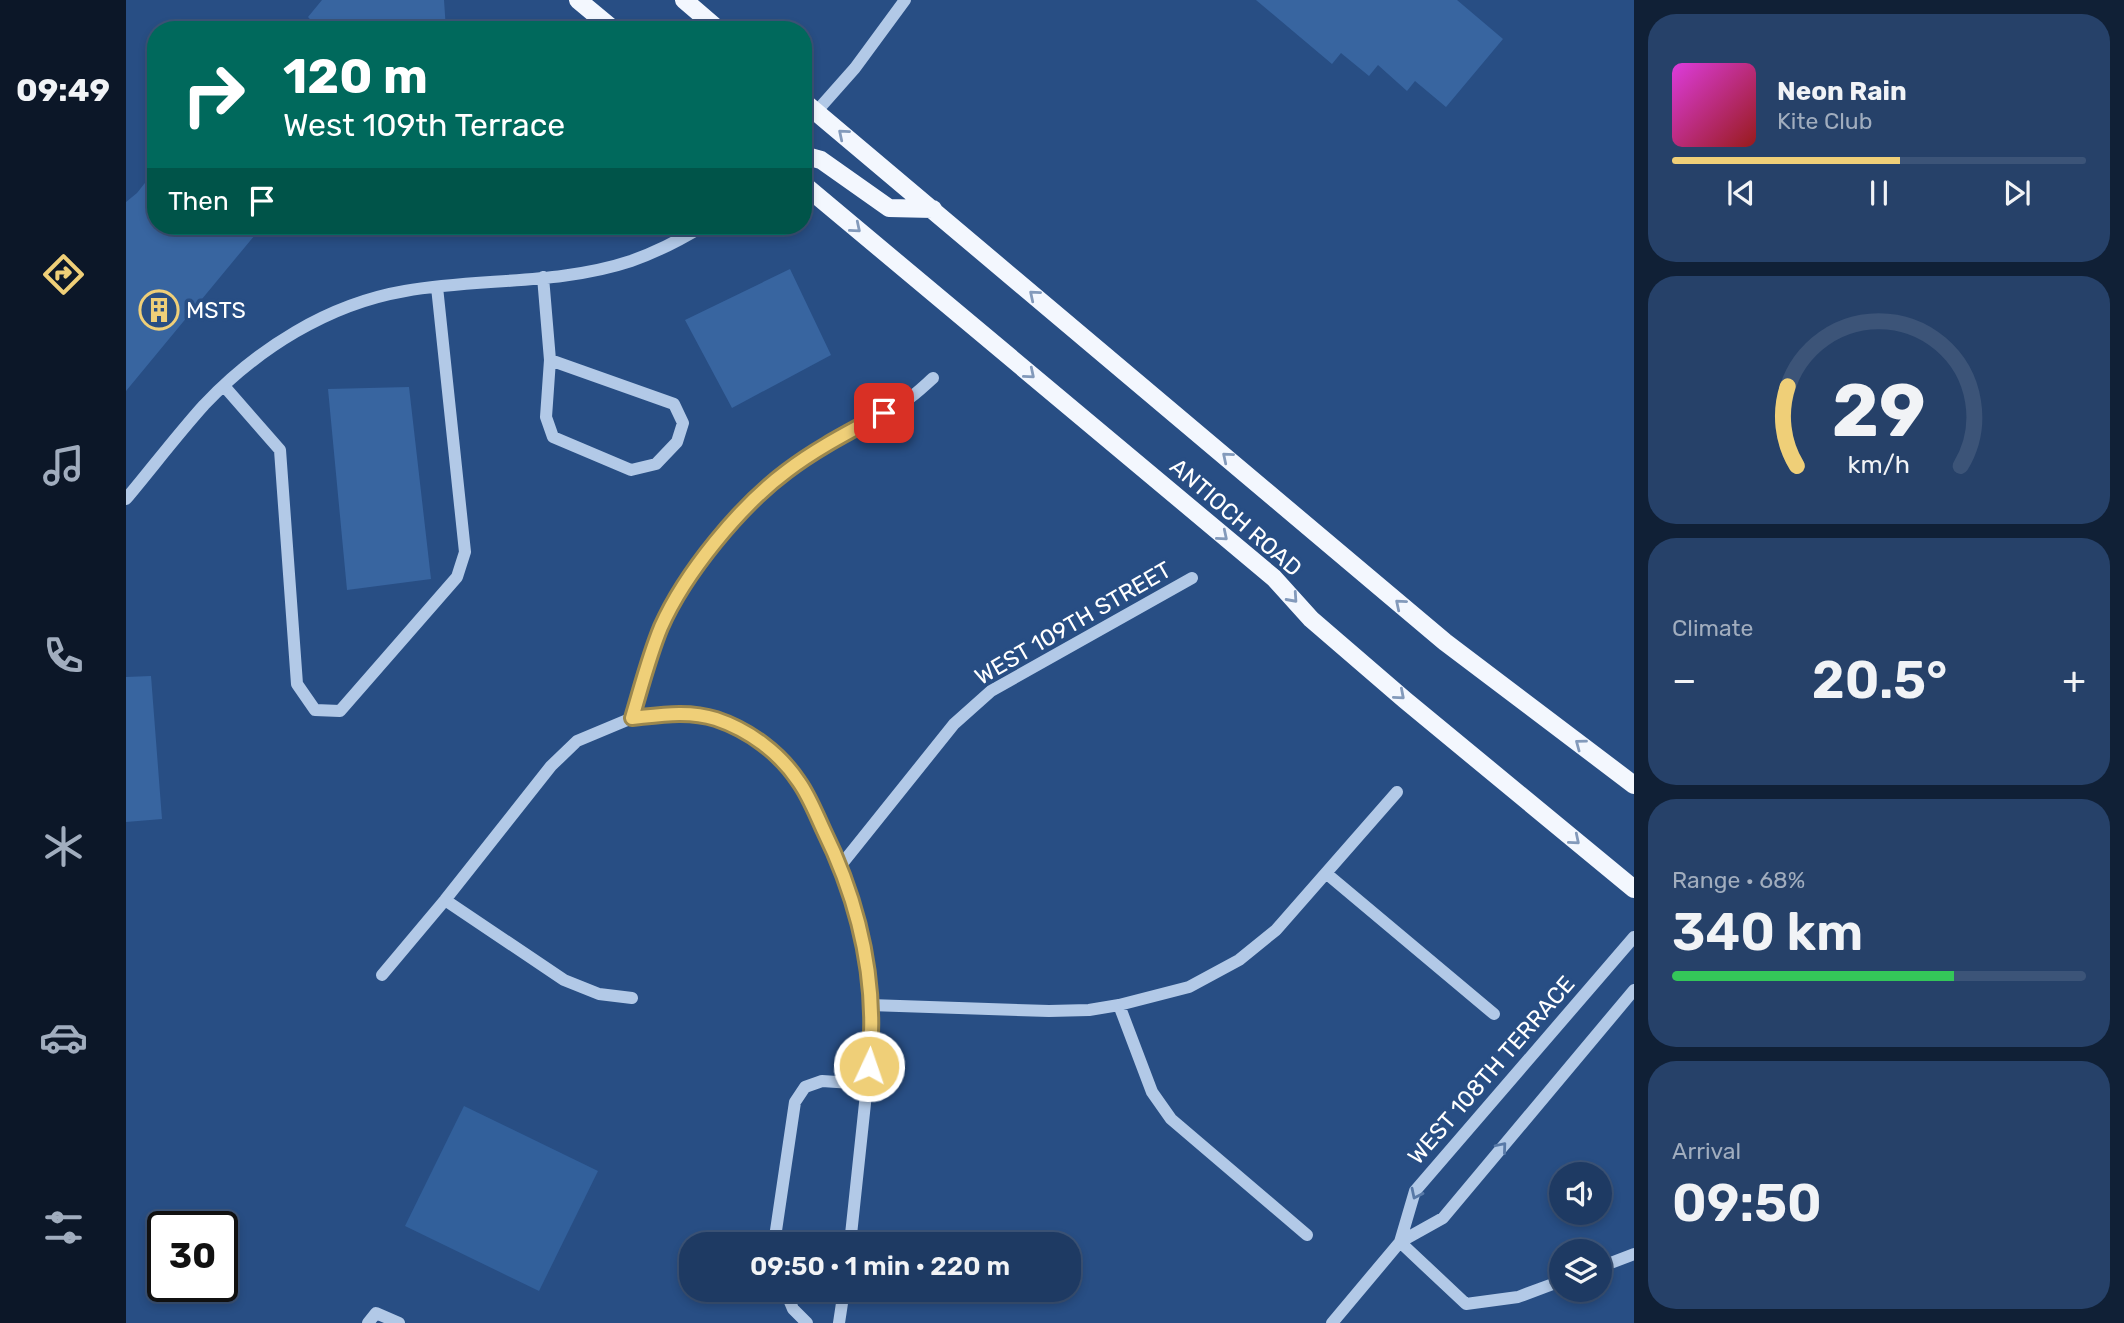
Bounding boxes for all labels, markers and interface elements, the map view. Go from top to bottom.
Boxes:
text: 120 m [283,47,428,105]
icon: right [168,49,259,140]
text: 09:49 [16,71,110,109]
text: Neon Rain [1777,76,1907,107]
text: West 109th Terrace [283,106,565,144]
text: Kite Club [1777,107,1872,135]
one-way arrow [838,130,851,142]
icon: previous [1722,174,1760,212]
icon: pause [1860,174,1898,212]
icon: next [1998,174,2036,212]
icon: arrive [243,182,281,220]
text: Then [168,186,229,217]
one-way arrow [847,220,860,232]
icon: directions [39,250,88,299]
building icon: MSTS [138,289,180,331]
one-way arrow [1029,291,1042,303]
place label: MSTS [186,296,246,324]
one-way arrow [1022,366,1035,378]
text: 29 [1832,368,1926,454]
pin [854,383,914,443]
icon: arrive [865,394,903,432]
icon: music [39,441,88,490]
text: km/h [1848,449,1910,478]
street label: ANTIOCH ROAD [1164,452,1308,582]
one-way arrow [1222,453,1234,466]
one-way arrow [1215,528,1228,540]
street label: WEST 109TH STREET [970,555,1176,691]
one-way arrow [1284,590,1297,603]
one-way arrow [1396,600,1409,612]
text: Climate [1672,614,1753,642]
icon: phone [39,631,88,680]
text: 20.5° [1812,649,1947,711]
text: − [1672,657,1697,703]
text: + [2062,657,2086,703]
one-way arrow [1392,687,1405,699]
one-way arrow [1575,740,1587,753]
icon: climate [39,822,88,871]
one-way arrow [1568,832,1580,845]
text: Range · 68% [1672,866,1805,894]
text: 340 km [1672,901,1863,963]
street label: WEST 108TH TERRACE [1402,970,1580,1170]
icon: car [39,1013,88,1062]
position arrow [832,1029,906,1103]
text: Arrival [1672,1137,1741,1165]
one-way arrow [1494,1142,1506,1155]
map controls [1549,1162,1612,1302]
button: sound [1549,1162,1612,1225]
text: 09:50 [1672,1172,1822,1234]
one-way arrow [1410,1187,1424,1199]
icon: filters [39,1203,88,1252]
speed limit sign: 30 [147,1211,238,1302]
button: layers [1549,1239,1612,1302]
text: 09:50 · 1 min · 220 m [750,1251,1010,1282]

